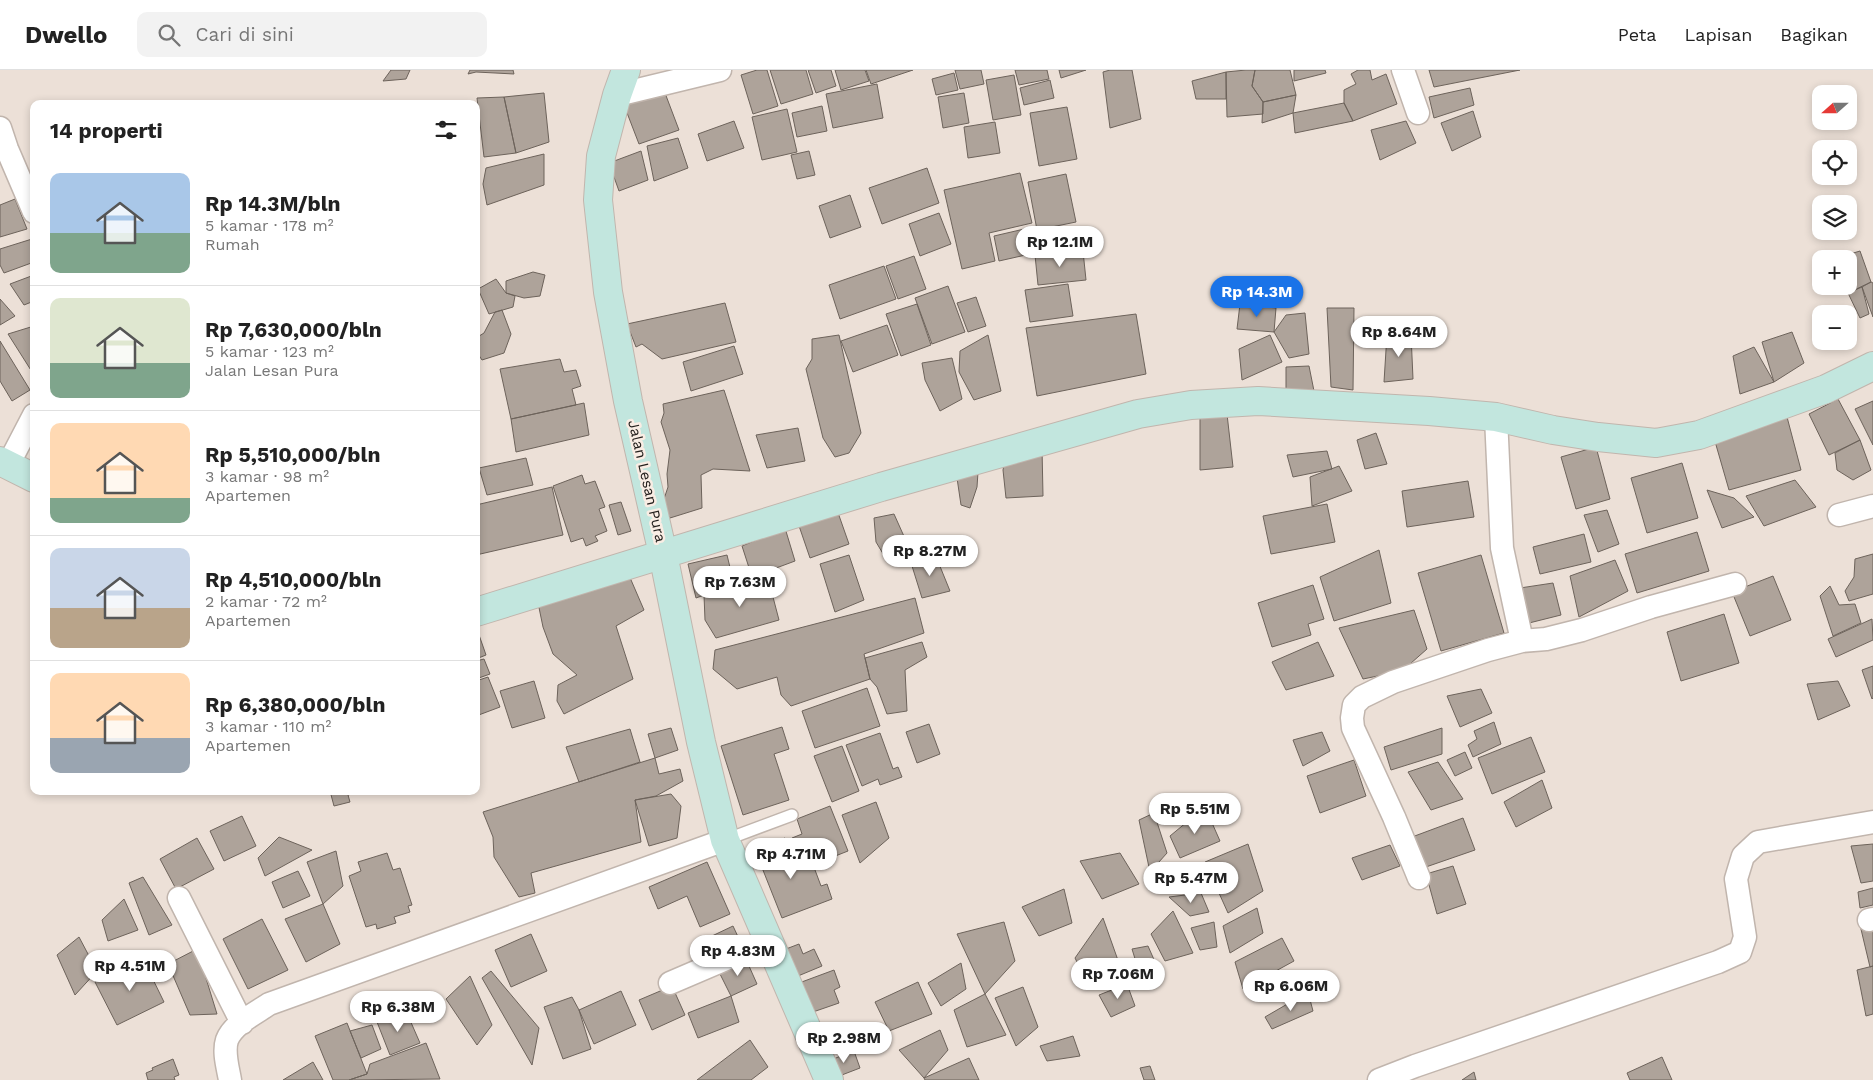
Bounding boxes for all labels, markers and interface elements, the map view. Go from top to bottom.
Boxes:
search box [137,12,487,57]
text: Dwello [25,21,107,49]
icon: search [155,21,183,49]
text: Cari di sini [195,23,294,46]
text: Peta [1618,24,1656,45]
text: Lapisan [1684,24,1752,45]
text: Bagikan [1780,24,1848,45]
north arrow [1812,85,1858,130]
map controls [1812,85,1857,350]
icon: filters [432,116,460,144]
text: 14 properti [50,118,163,143]
button: locate [1812,140,1857,185]
text: Rp 14.3M/bln [205,191,341,216]
icon: home [90,193,150,253]
button: layers [1812,195,1857,240]
text: 5 kamar · 178 m² [205,216,334,235]
pin: Rp 12.1M [1008,226,1112,268]
text: Rp 12.1M [1027,232,1093,251]
text: Rumah [205,235,260,254]
button: + [1812,250,1857,295]
pin: Rp 14.3M [1205,276,1309,318]
text: Rp 14.3M [1221,282,1293,301]
button: − [1812,305,1857,350]
pin: Rp 8.64M [1347,316,1451,358]
text: Rp 7,630,000/bln [205,317,382,342]
icon: home [90,318,150,378]
text: Rp 8.64M [1362,322,1436,341]
text: 5 kamar · 123 m² [205,342,334,361]
text: Jalan Lesan Pura [205,361,339,380]
street label: Jalan Lesan Pura [624,418,670,545]
text: Rp 5,510,000/bln [205,442,380,467]
icon: home [90,443,150,503]
text: 3 kamar · 98 m² [205,467,329,486]
text: Apartemen [205,486,291,505]
pin: Rp 8.27M [878,534,982,577]
text: Rp 8.27M [893,541,967,560]
pin: Rp 7.63M [688,566,792,608]
text: Rp 4,510,000/bln [205,567,382,592]
icon: home [90,568,150,628]
text: Rp 7.63M [704,572,776,591]
text: 2 kamar · 72 m² [205,592,327,611]
text: Apartemen [205,611,291,630]
text: Rp 6,380,000/bln [205,692,385,717]
icon: home [90,693,150,753]
text: 3 kamar · 110 m² [205,717,331,736]
text: Apartemen [205,736,291,755]
pin: Rp 5.51M [1143,792,1247,835]
text: Rp 5.51M [1160,799,1230,818]
pin: Rp 4.71M [739,838,843,880]
text: Rp 4.71M [756,844,826,863]
pin: Rp 5.47M [1139,862,1243,904]
text: Rp 5.47M [1154,868,1228,887]
pin: Rp 4.83M [686,934,790,977]
text: Rp 4.83M [701,941,775,960]
pin: Rp 4.51M [78,950,182,992]
text: Rp 4.51M [94,956,166,975]
pin: Rp 7.06M [1066,958,1170,1000]
text: Rp 7.06M [1082,964,1154,983]
pin: Rp 6.06M [1239,970,1343,1012]
text: Rp 6.06M [1254,976,1328,995]
pin: Rp 6.38M [346,990,450,1033]
text: Rp 6.38M [361,997,435,1016]
pin: Rp 2.98M [792,1022,896,1064]
text: Rp 2.98M [807,1028,881,1047]

